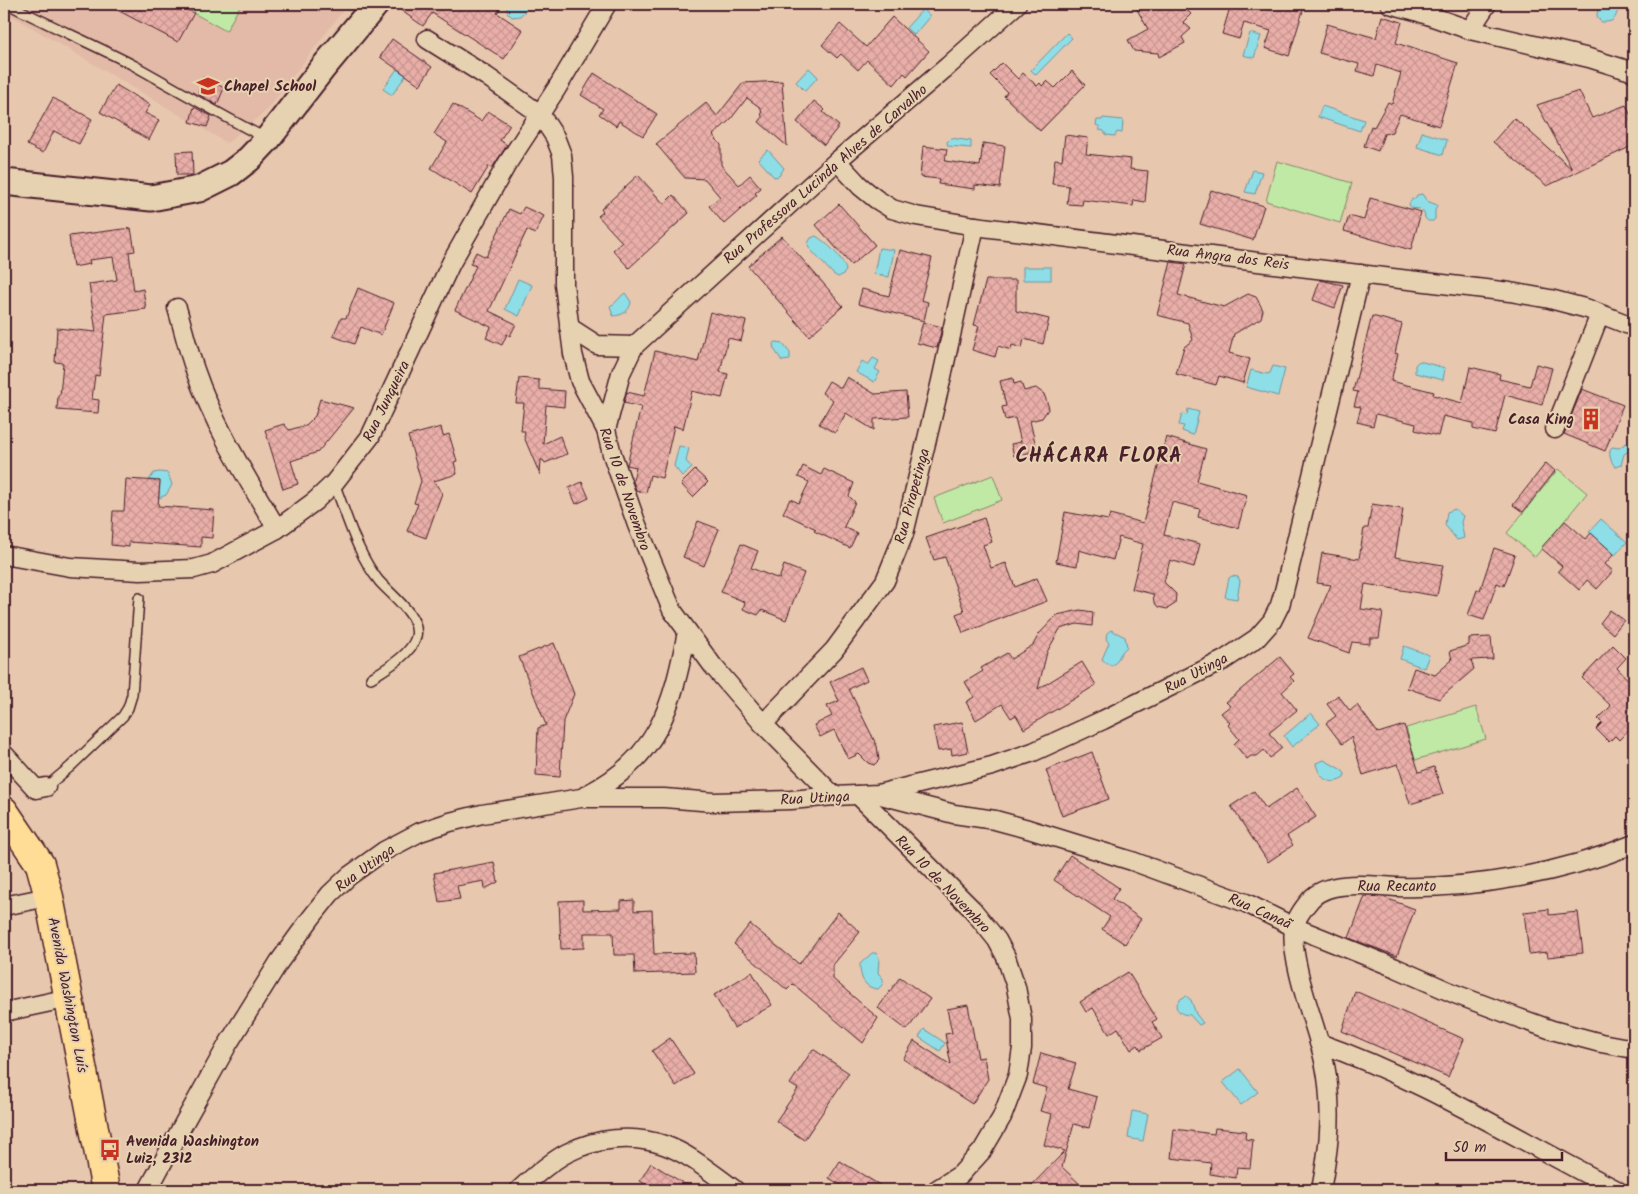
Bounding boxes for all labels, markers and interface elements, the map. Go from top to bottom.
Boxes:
school or university icon: Chapel School [195,73,221,99]
place label: Chapel School [224,75,316,99]
street label: Rua Professora Lucinda Alves de Carvalho [718,79,933,271]
street label: Rua Angra dos Reis [1165,239,1291,277]
street label: Rua Junqueira [357,357,417,446]
building icon: Casa King [1578,406,1604,432]
place label: Casa King [1508,408,1574,432]
street label: Rua 10 de Novembro [592,424,656,554]
district label: CHÁCARA FLORA [1016,441,1183,473]
street label: Rua Pirapetinga [889,446,937,547]
street label: Rua Utinga [1160,647,1233,701]
street label: Rua Utinga [780,785,850,813]
street label: Rua 10 de Novembro [889,830,996,940]
street label: Rua Utinga [330,839,401,899]
street label: Rua Recanto [1358,875,1437,899]
street label: Rua Canaã [1224,887,1297,937]
street label: Avenida Washington Luís [40,915,94,1076]
scale bar [1446,1129,1562,1161]
place label: Avenida Washington Luiz, 2312 [126,1130,259,1171]
text: 50 m [1453,1136,1487,1160]
bus stop icon: Avenida Washington Luiz, 2312 [97,1137,123,1163]

